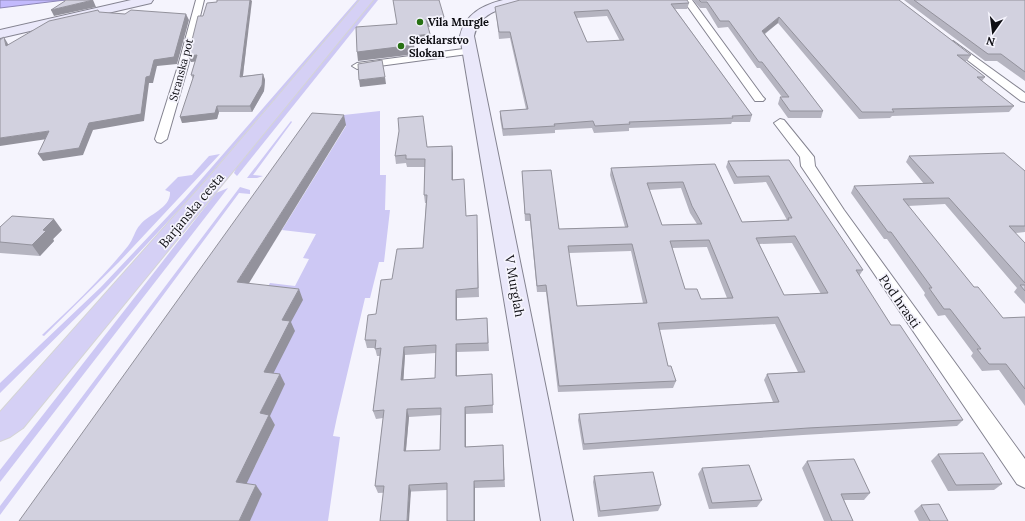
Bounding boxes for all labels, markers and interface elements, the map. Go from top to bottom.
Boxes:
north arrow [973,12,1013,52]
place label: Vila Murgle [428,15,489,29]
marker: Vila Murgle [415,17,425,27]
place label: Steklarstvo Slokan [409,33,469,60]
text: N [984,34,996,50]
street label: Stranska pot [166,36,196,103]
marker: Steklarstvo Slokan [396,41,406,51]
street label: Barjanska cesta [155,169,228,251]
street label: V Murglah [501,253,528,319]
street label: Pod hrasti [875,271,924,332]

